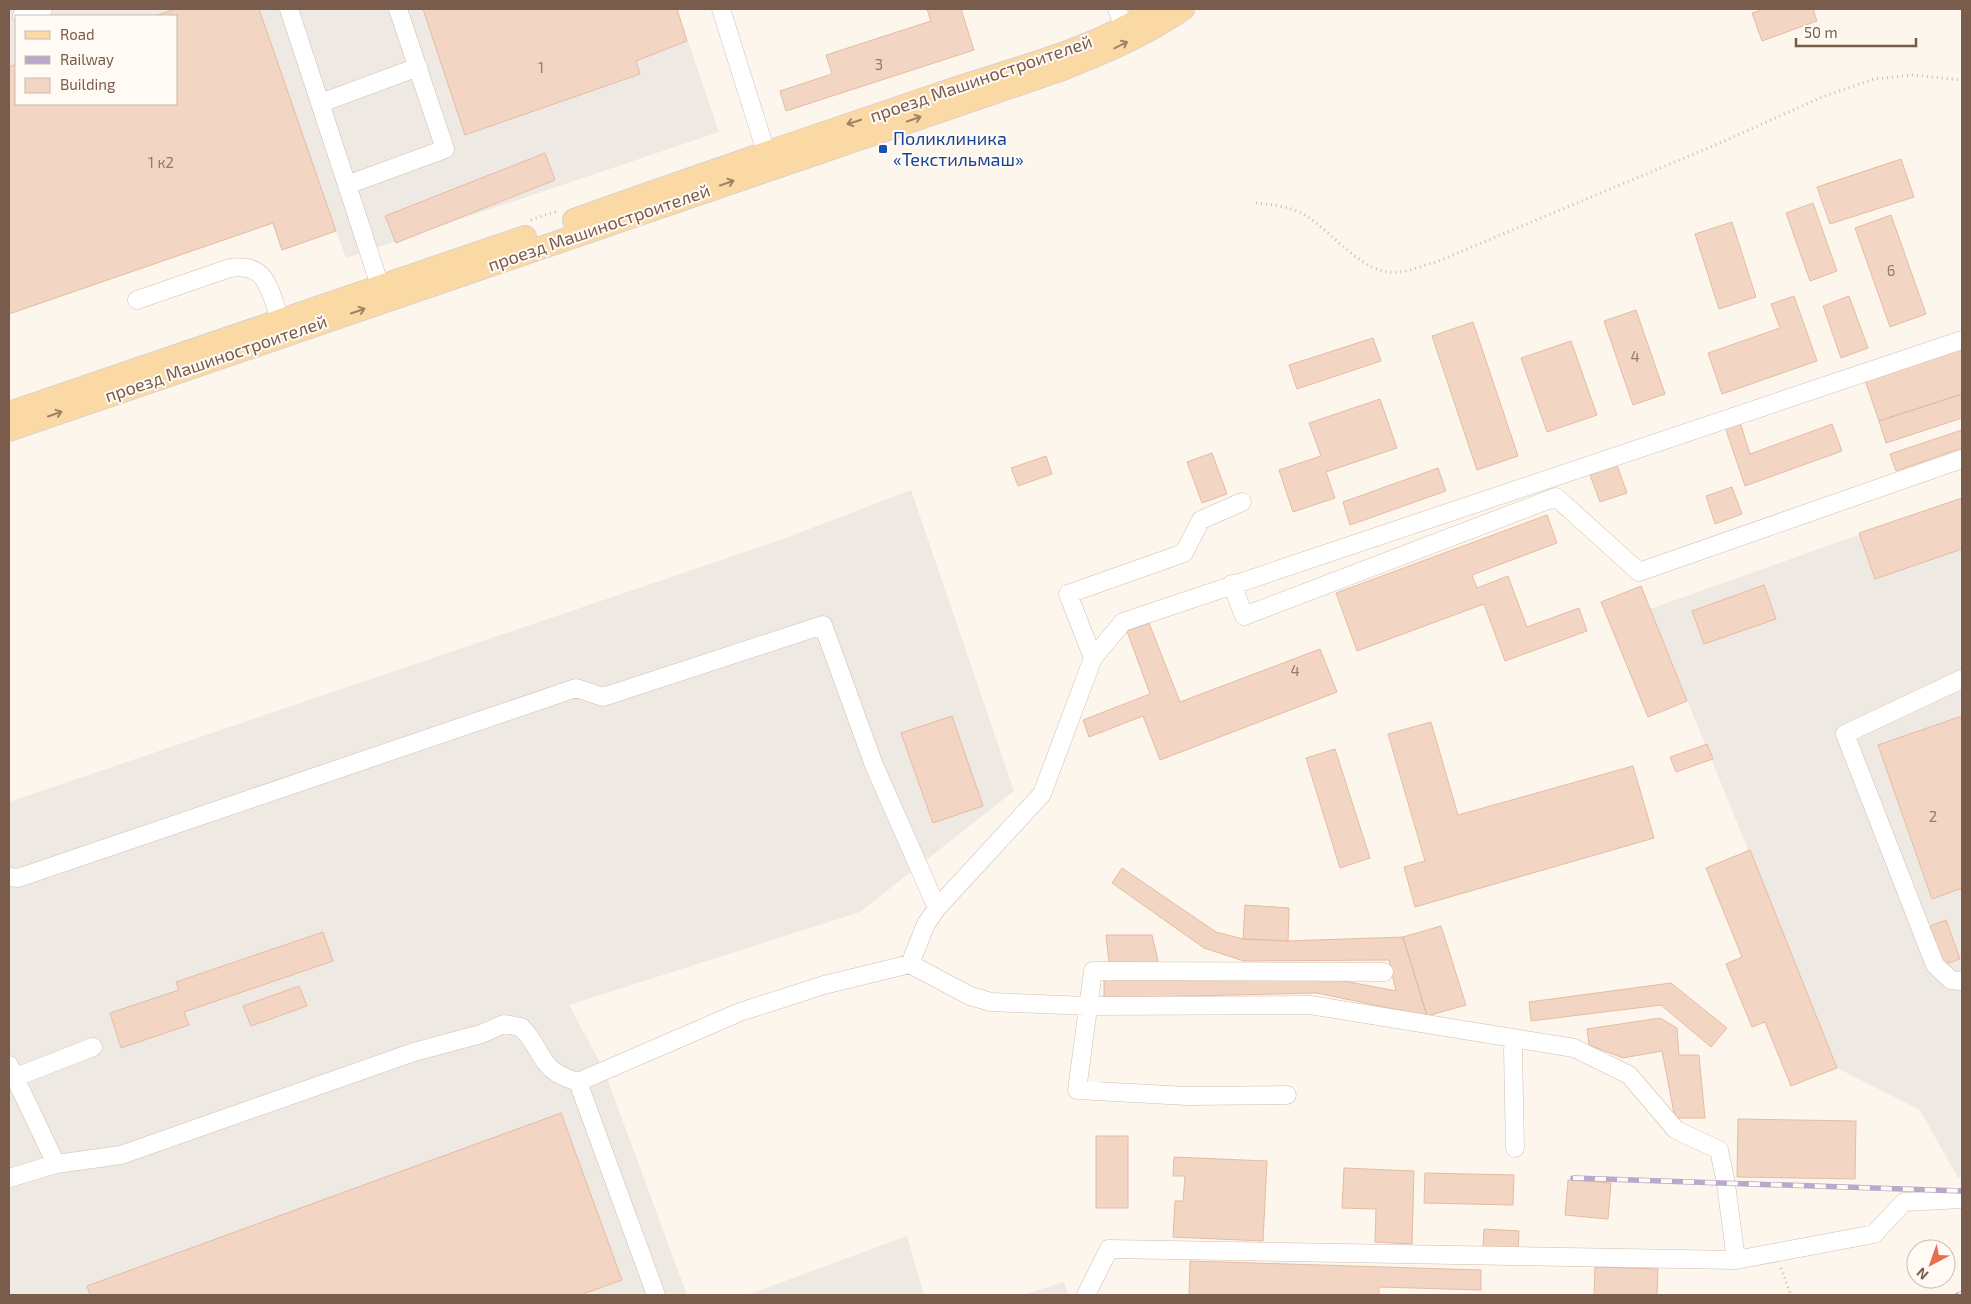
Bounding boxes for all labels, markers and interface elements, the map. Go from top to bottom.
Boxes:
legend [15,15,178,105]
scale bar [1796,15,1916,47]
text: 50 m [1804,23,1838,41]
text: Road [60,25,95,43]
street label: проезд Машиностроителей [867,30,1095,126]
one-way arrow [1113,40,1128,49]
text: Railway [60,50,114,68]
house number: 3 [875,55,883,73]
house number: 1 [538,58,544,76]
text: Building [60,75,116,93]
one-way arrow [906,114,922,123]
one-way arrow [846,118,862,128]
place label: Поликлиника «Текстильмаш» [893,127,1024,170]
marker: Поликлиника «Текстильмаш» [877,143,889,155]
house number: 1 к2 [148,153,174,171]
one-way arrow [719,178,735,187]
street label: проезд Машиностроителей [485,179,713,275]
house number: 6 [1887,261,1895,279]
one-way arrow [349,305,365,315]
street label: проезд Машиностроителей [102,310,330,406]
house number: 4 [1630,347,1640,365]
one-way arrow [47,409,62,418]
house number: 4 [1290,661,1300,679]
house number: 2 [1929,807,1937,825]
north arrow [1906,1239,1956,1289]
text: N [1913,1264,1932,1284]

